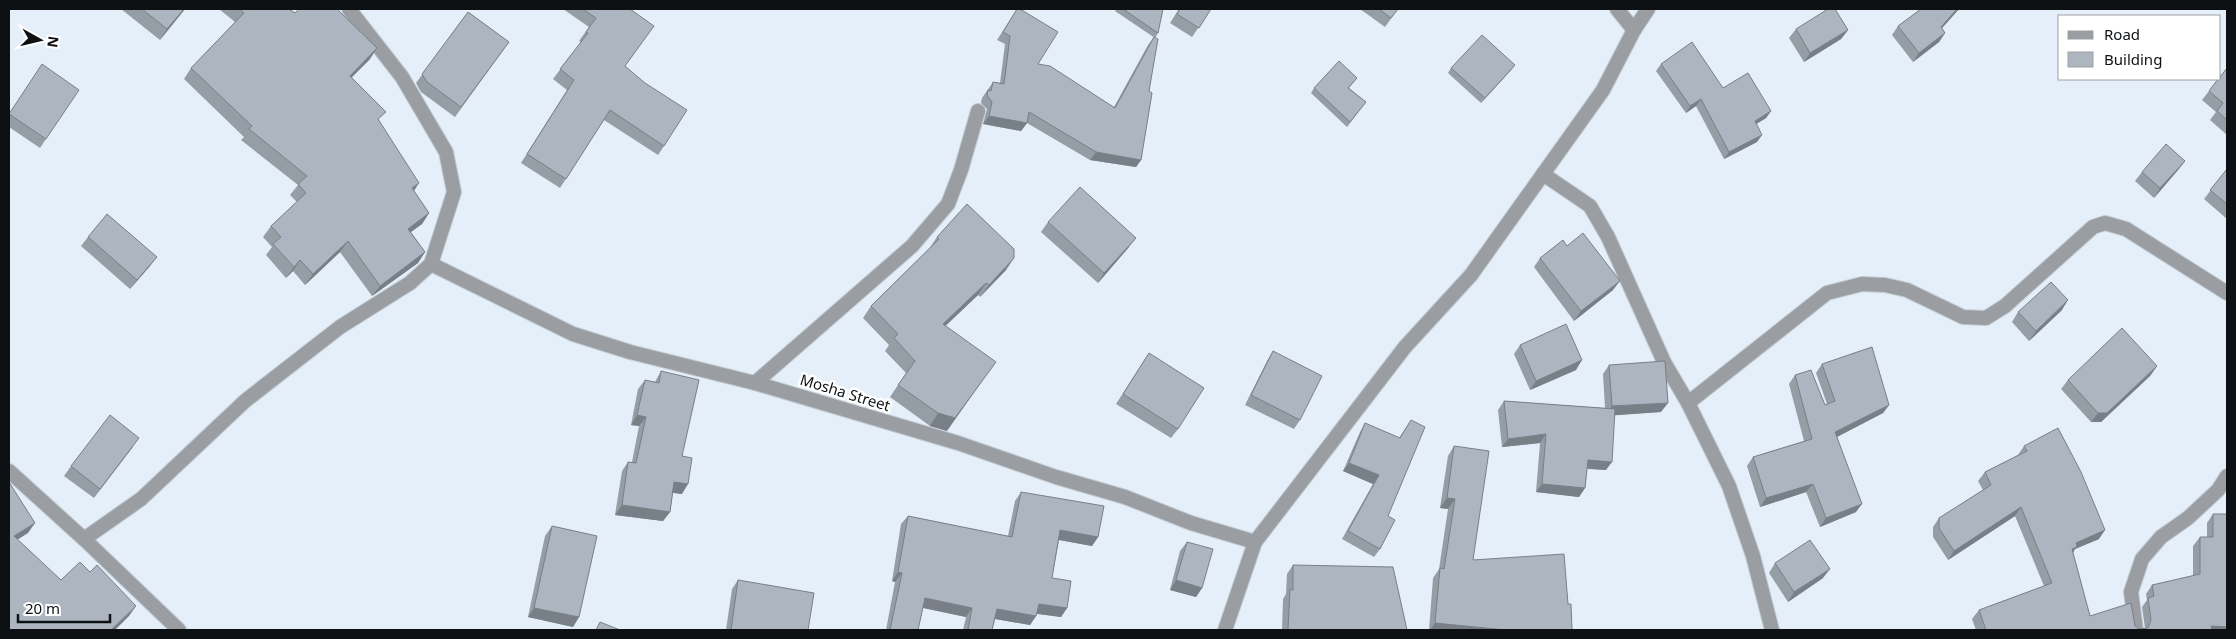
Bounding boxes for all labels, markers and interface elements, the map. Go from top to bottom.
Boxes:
north arrow [15,15,65,65]
legend [2058,15,2221,80]
text: Road [2104,24,2140,44]
text: N [43,35,64,49]
text: Building [2104,49,2162,69]
street label: Mosha Street [798,369,893,415]
scale bar [18,592,110,624]
text: 20 m [25,598,60,618]

